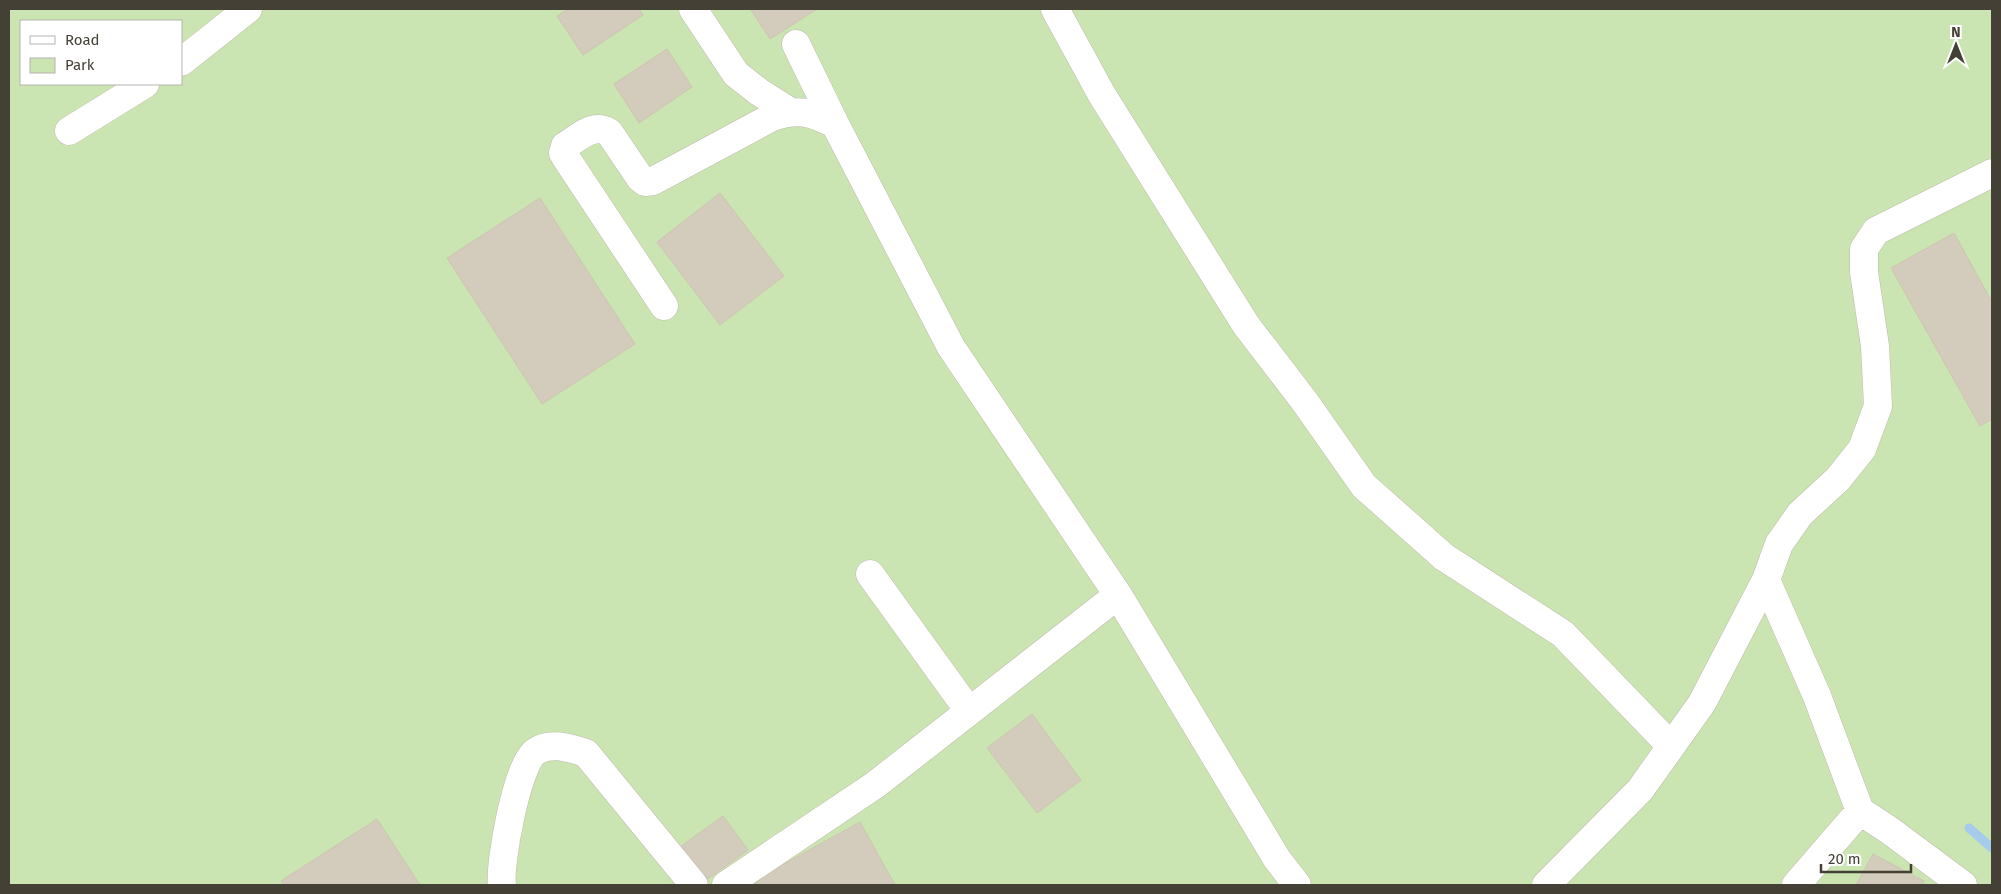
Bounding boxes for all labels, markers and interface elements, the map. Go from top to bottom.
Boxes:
legend [20,20,182,85]
north arrow [1931,20,1981,70]
text: N [1951,24,1961,41]
text: Road [65,31,100,49]
text: Park [65,56,95,74]
scale bar [1821,842,1911,874]
text: 20 m [1828,850,1861,868]

